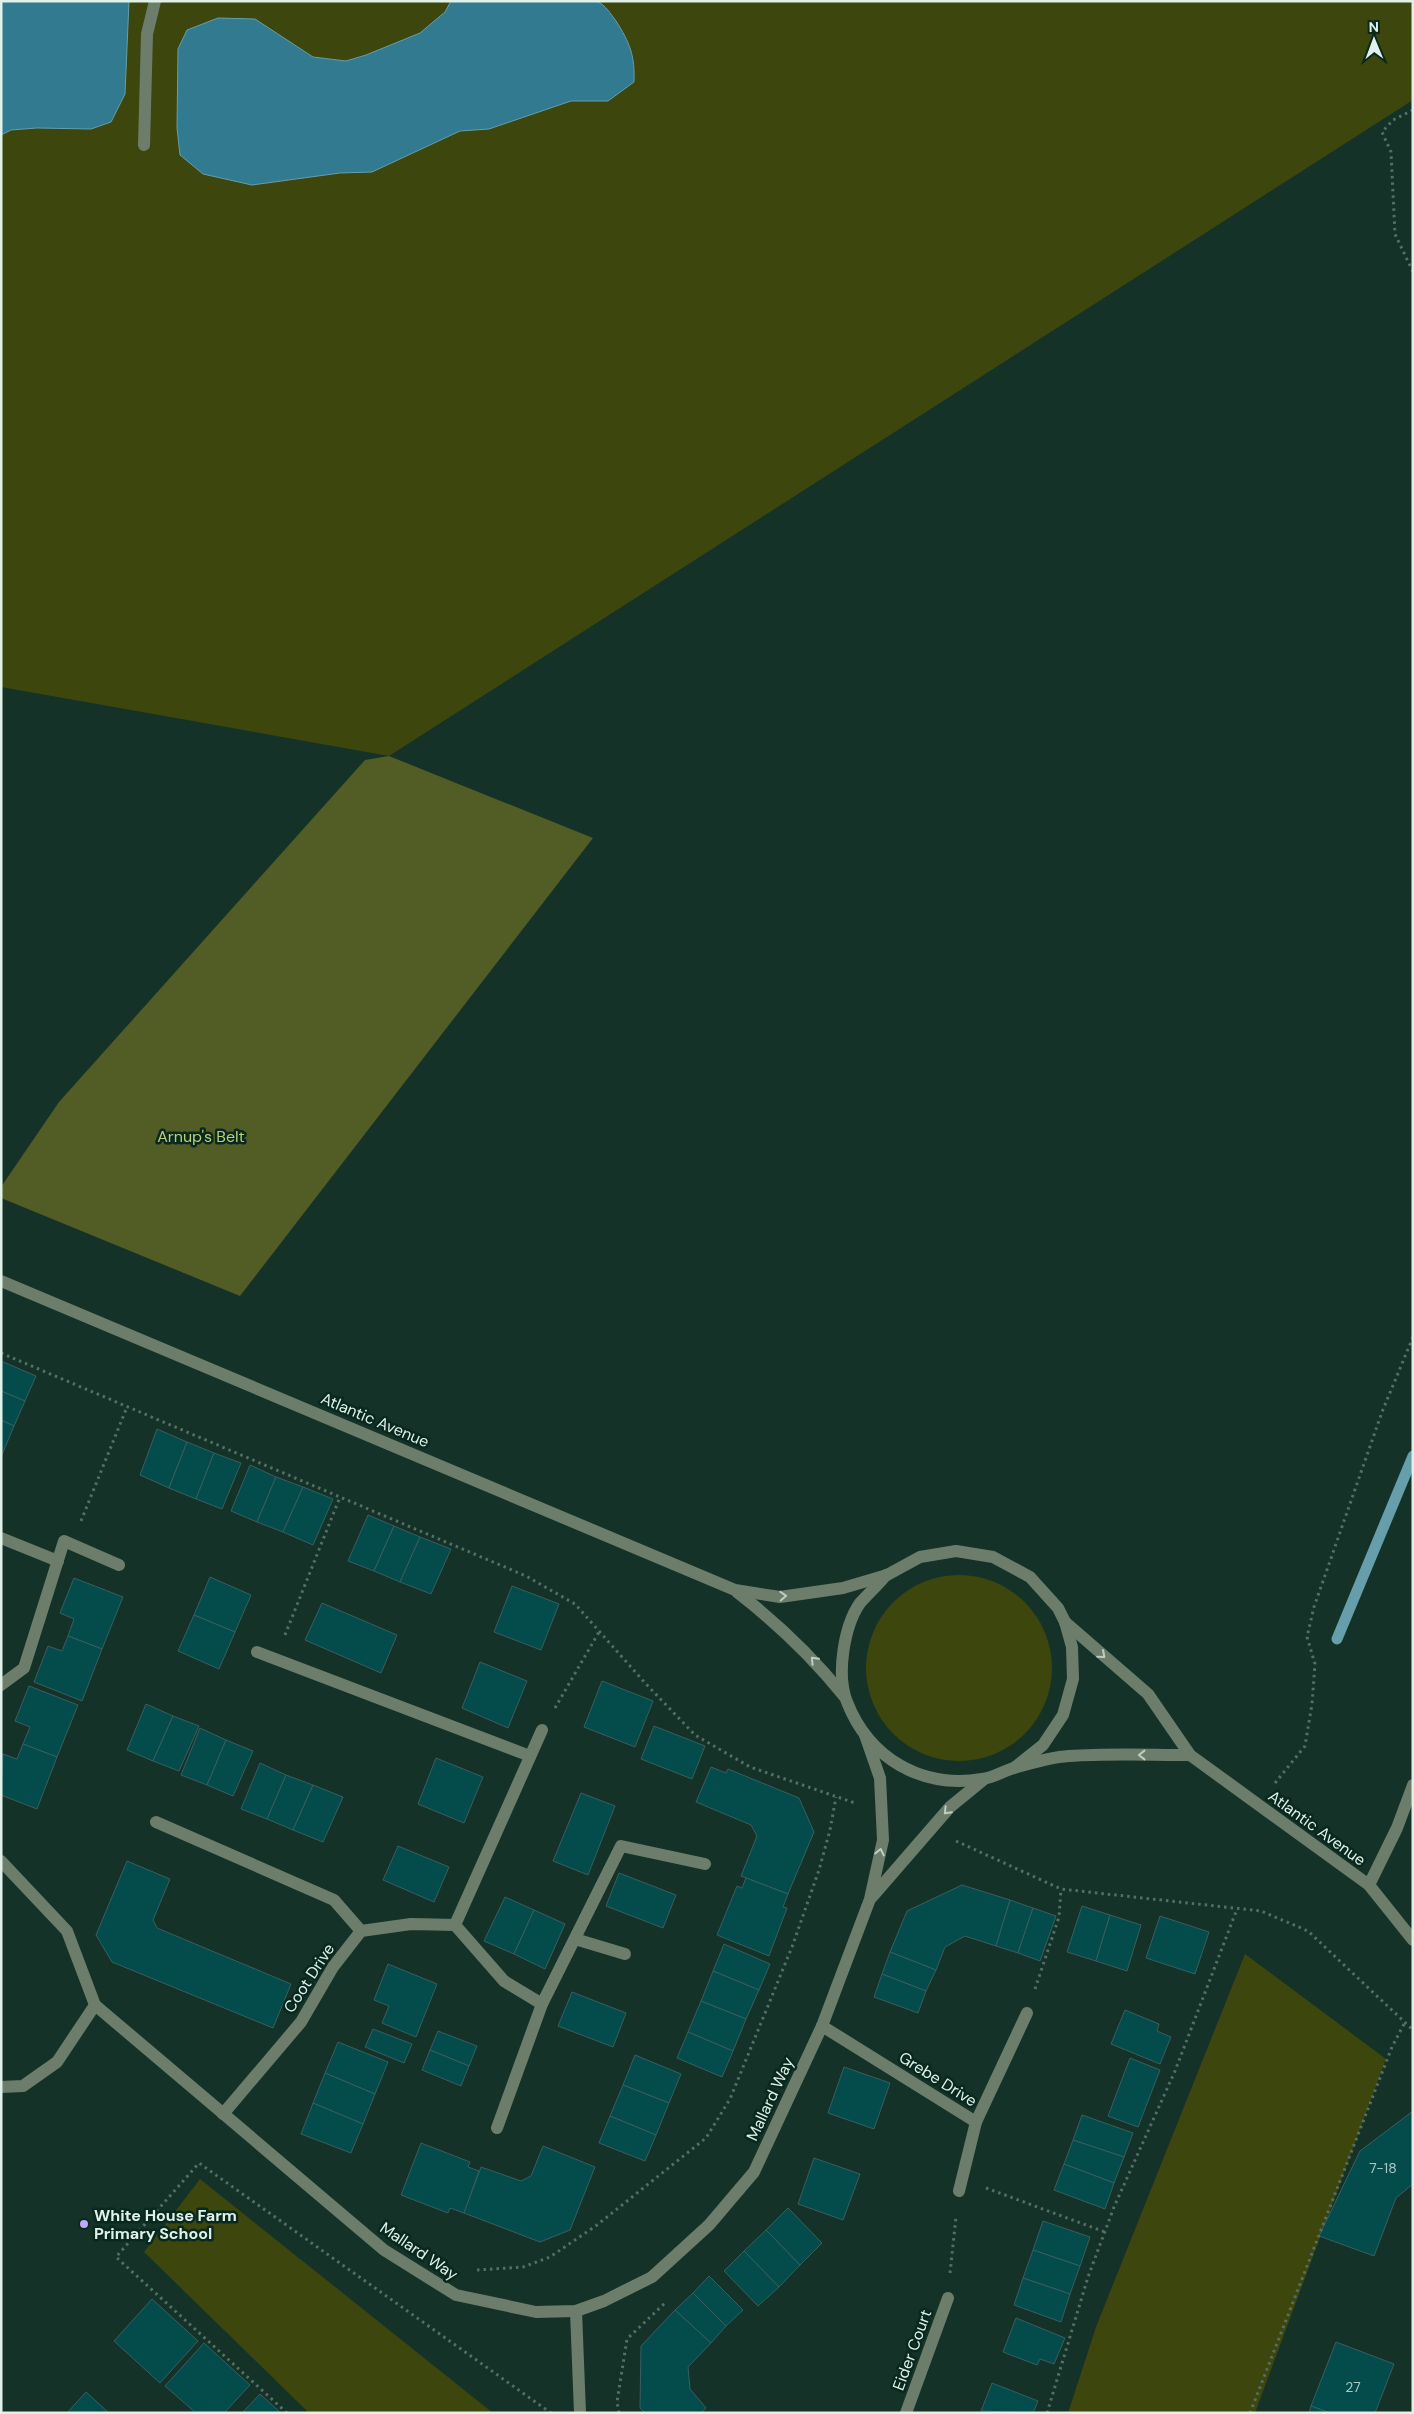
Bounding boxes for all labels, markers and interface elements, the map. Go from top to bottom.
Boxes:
north arrow [1349,15,1399,65]
text: N [1369,18,1379,36]
park label: Arnup's Belt [157,1126,245,1147]
street label: Atlantic Avenue [318,1388,432,1452]
one-way arrow [780,1590,788,1601]
one-way arrow [1096,1649,1105,1658]
one-way arrow [811,1656,820,1665]
one-way arrow [1137,1750,1145,1760]
street label: Atlantic Avenue [1264,1786,1370,1870]
one-way arrow [944,1805,953,1814]
one-way arrow [875,1847,885,1856]
street label: Coot Drive [279,1939,339,2017]
street label: Grebe Drive [895,2047,981,2111]
street label: Mallard Way [741,2054,799,2144]
house number: 7-18 [1369,2159,1397,2177]
place label: White House Farm Primary School [94,2205,237,2244]
street label: Mallard Way [376,2217,462,2285]
marker: White House Farm Primary School [78,2218,90,2230]
street label: Eider Court [888,2307,936,2393]
house number: 27 [1345,2378,1361,2396]

